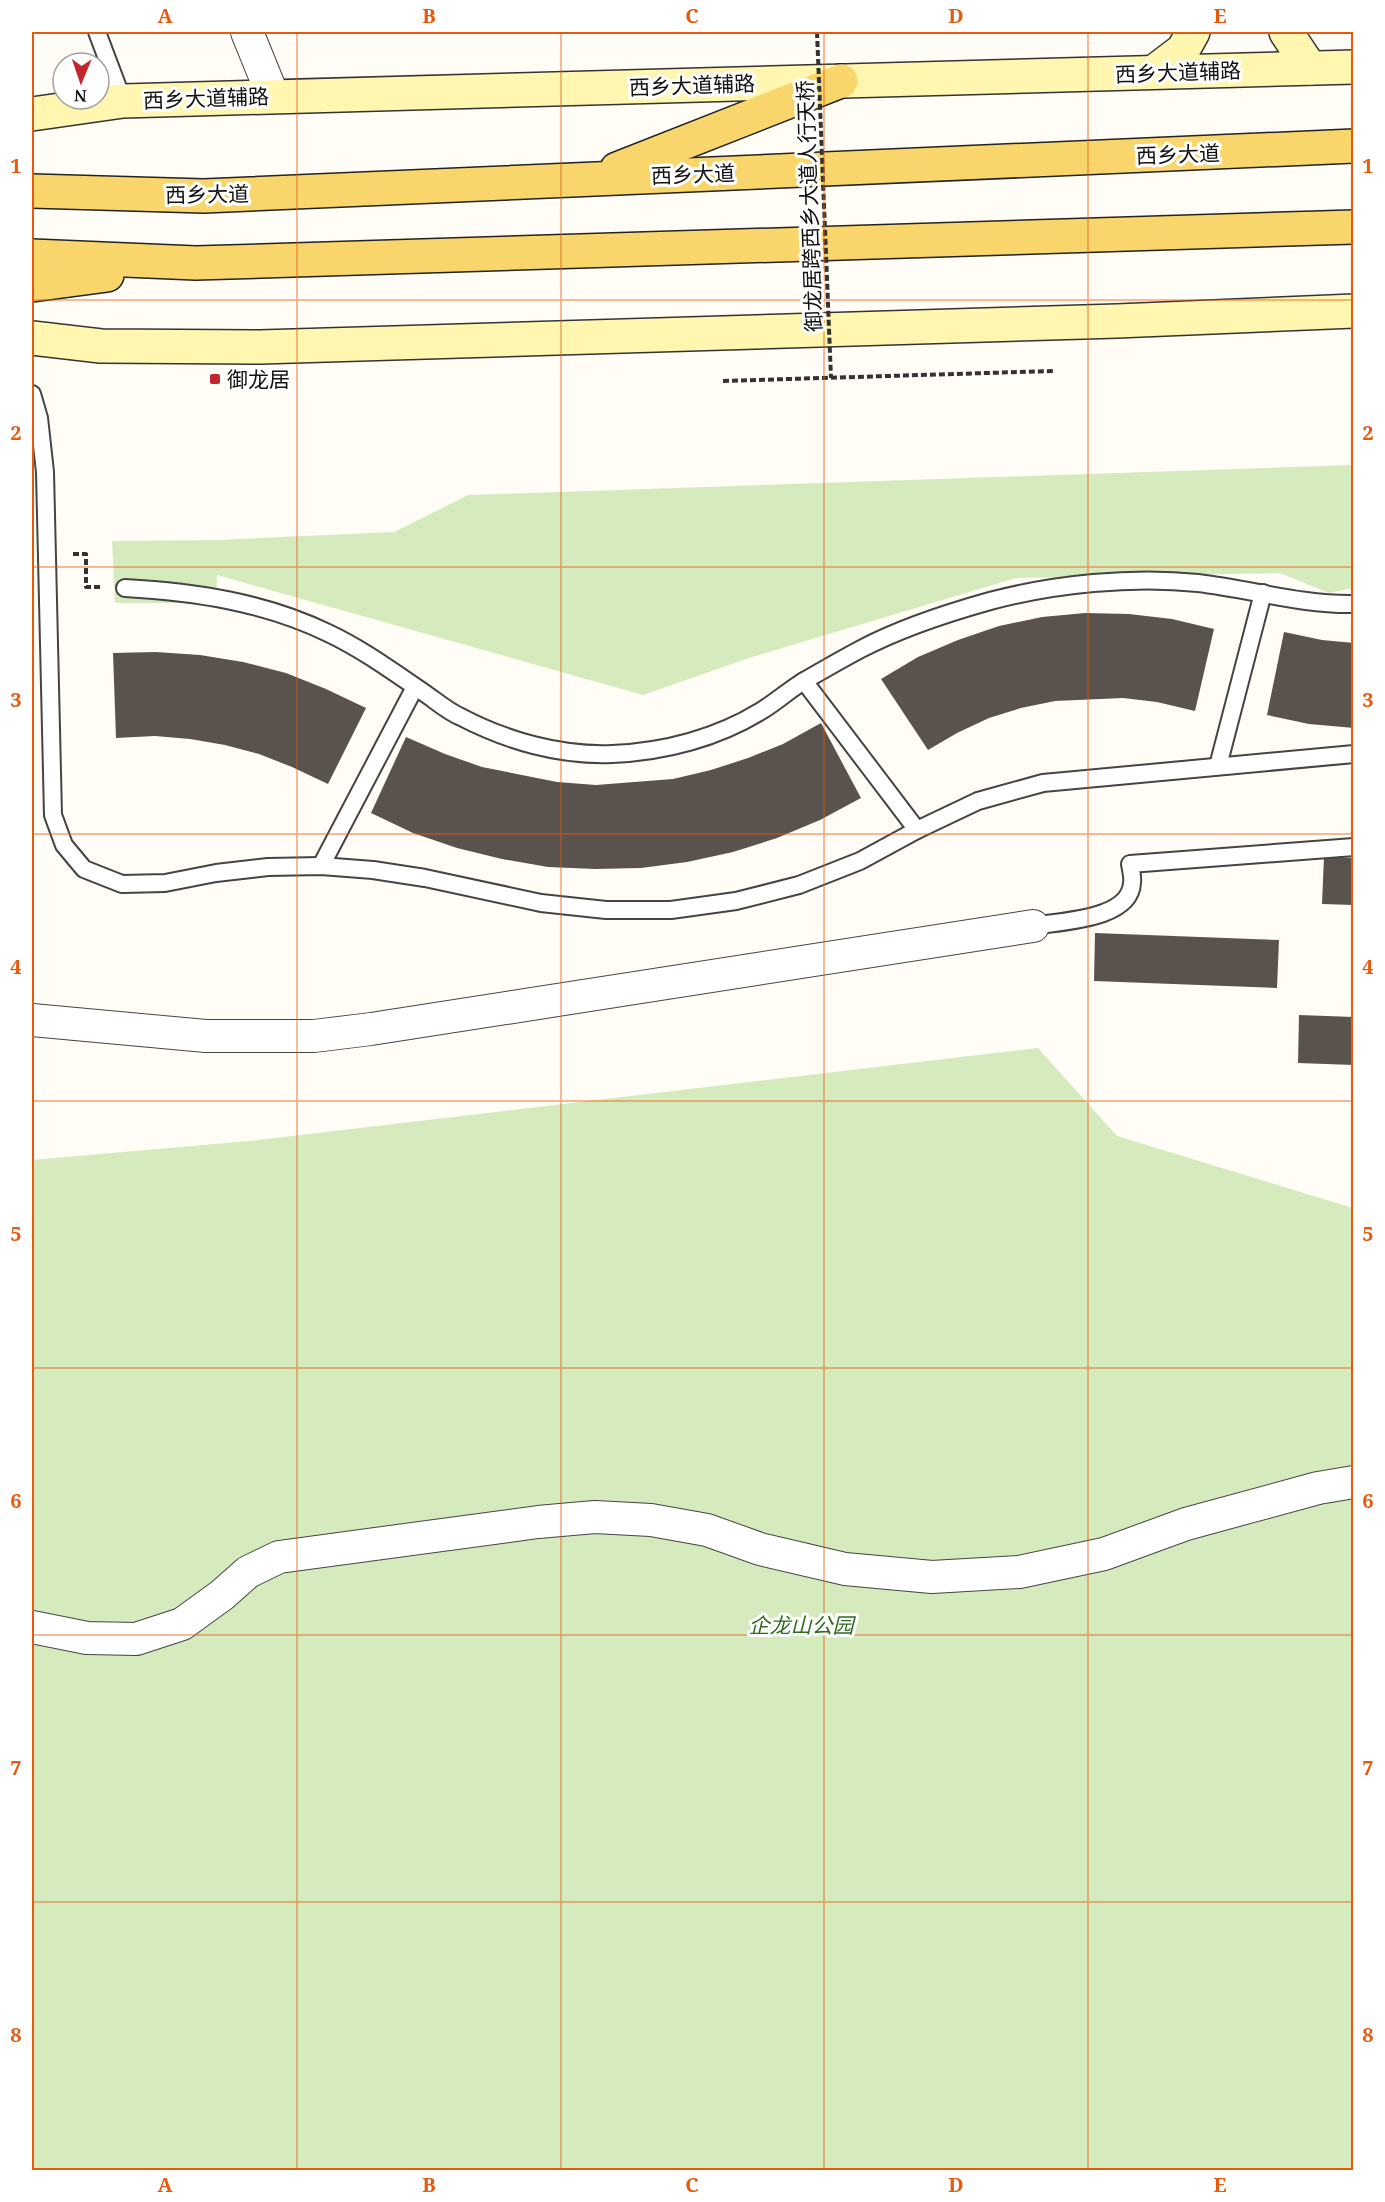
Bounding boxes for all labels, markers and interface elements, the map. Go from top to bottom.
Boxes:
text: A [157,2,173,29]
text: B [422,2,436,29]
text: C [685,2,699,29]
text: D [948,2,964,29]
text: E [1213,2,1227,29]
north arrow [51,51,111,111]
street label: 西乡大道辅路 [1115,56,1241,88]
street label: 西乡大道辅路 [629,69,755,101]
street label: 御龙居跨西乡大道人行天桥 [791,80,827,332]
street label: 西乡大道辅路 [143,82,269,114]
text: N [73,85,87,107]
street label: 西乡大道 [1136,139,1220,169]
text: 1 [10,152,22,179]
text: 1 [1362,152,1374,179]
street label: 西乡大道 [651,159,735,189]
street label: 西乡大道 [165,179,249,209]
place label: 御龙居 [227,365,290,393]
marker: 御龙居 [208,372,222,386]
text: 2 [10,419,22,446]
text: 2 [1362,419,1374,446]
text: 3 [10,686,22,713]
text: 3 [1362,686,1374,713]
text: 4 [10,953,22,980]
text: 4 [1362,953,1374,980]
text: 5 [10,1220,22,1247]
text: 5 [1362,1220,1374,1247]
text: 6 [10,1487,22,1514]
text: 6 [1362,1487,1374,1514]
park label: 企龙山公园 [749,1611,856,1639]
text: 7 [10,1754,22,1781]
text: 7 [1362,1754,1374,1781]
text: 8 [10,2021,22,2048]
text: 8 [1362,2021,1374,2048]
text: A [157,2171,173,2198]
text: B [422,2171,436,2198]
text: C [685,2171,699,2198]
text: D [948,2171,964,2198]
text: E [1213,2171,1227,2198]

